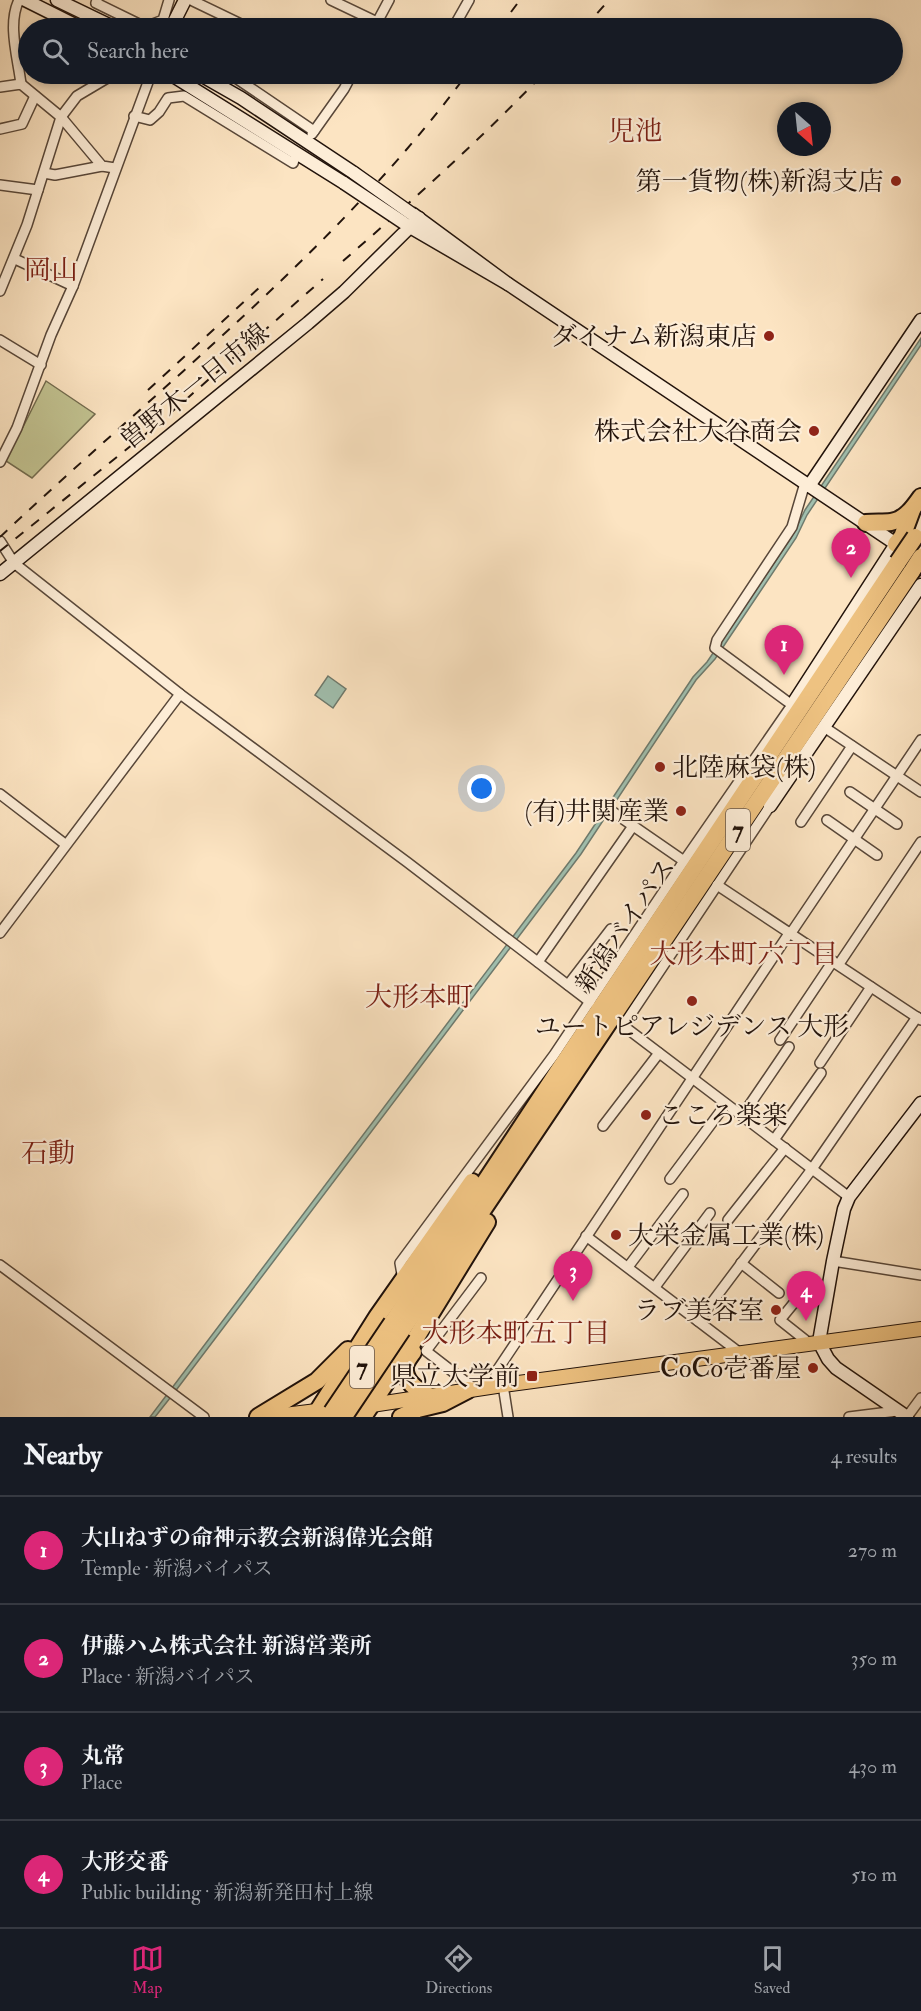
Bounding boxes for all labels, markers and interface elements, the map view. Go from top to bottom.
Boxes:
search box [18,18,903,84]
icon: search [39,35,72,68]
text: Search here [87,37,189,65]
north arrow [777,102,831,156]
district label: 児池 [608,115,662,148]
place label: 第一貨物(株)新潟支店 [636,166,884,198]
marker: 第一貨物(株)新潟支店 [889,174,903,188]
district label: 岡山 [24,254,78,287]
street label: 曽野木一日市線 [114,317,275,456]
place label: ダイナム新潟東店 [551,321,757,353]
marker: ダイナム新潟東店 [762,329,776,343]
place label: 株式会社大谷商会 [594,416,802,448]
marker: 株式会社大谷商会 [807,424,821,438]
pin: 2 [832,528,870,578]
pin: 1 [764,626,804,675]
place label: 北陸麻袋(株) [672,752,816,784]
marker: 北陸麻袋(株) [653,760,667,774]
your location [467,774,496,803]
place label: (有)井関産業 [525,796,669,828]
marker: (有)井関産業 [674,804,688,818]
road number: 7 [726,809,750,851]
street label: 新潟バイパス [569,852,683,999]
district label: 大形本町六丁目 [650,938,839,971]
district label: 大形本町 [365,981,473,1014]
marker: ユートピアレジデンス 大形 [685,994,699,1008]
place label: ユートピアレジデンス 大形 [535,1011,849,1043]
place label: こころ楽楽 [658,1100,788,1132]
marker: こころ楽楽 [639,1108,653,1122]
district label: 石動 [21,1137,75,1170]
place label: 大栄金属工業(株) [628,1220,824,1252]
marker: 大栄金属工業(株) [609,1228,623,1242]
pin: 3 [554,1252,592,1301]
pin: 4 [786,1272,826,1321]
place label: ラブ美容室 [634,1295,764,1327]
marker: ラブ美容室 [769,1303,783,1317]
district label: 大形本町五丁目 [422,1317,611,1350]
road number: 7 [350,1346,374,1388]
place label: CoCo壱番屋 [660,1353,801,1385]
place label: 県立大学前 [390,1361,520,1393]
marker: CoCo壱番屋 [806,1361,820,1375]
marker: 県立大学前 [525,1369,539,1383]
text: Nearby [24,1440,102,1472]
text: 4 results [831,1444,897,1469]
text: 大山ねずの命神示教会新潟偉光会館 [81,1524,433,1552]
text: 1 [40,1538,47,1563]
text: 270 m [848,1538,897,1563]
text: Temple · 新潟バイパス [81,1556,272,1581]
text: 伊藤ハム株式会社 新潟営業所 [81,1632,372,1660]
text: 2 [38,1646,49,1671]
text: 350 m [851,1646,897,1671]
text: Place · 新潟バイパス [81,1664,254,1689]
text: 丸常 [81,1742,125,1770]
text: 3 [40,1754,47,1779]
text: 430 m [849,1754,897,1779]
text: Place [81,1770,122,1795]
text: 大形交番 [81,1848,169,1876]
text: 4 [38,1862,49,1887]
text: 510 m [851,1862,897,1887]
text: Public building · 新潟新発田村上線 [81,1880,373,1905]
tab: Map [131,1942,164,1998]
tab: Directions [425,1942,492,1998]
tab: Saved [754,1942,790,1998]

